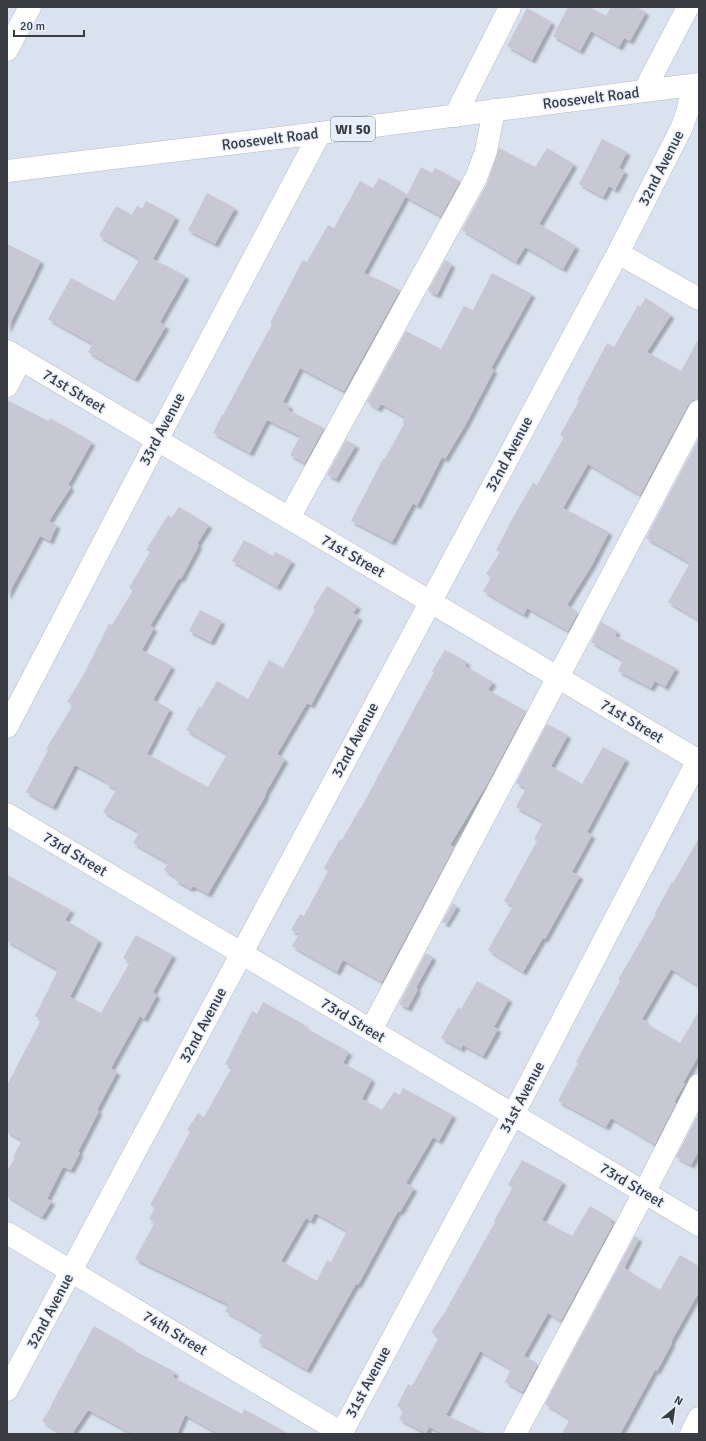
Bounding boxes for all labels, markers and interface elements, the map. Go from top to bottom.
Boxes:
scale bar [14,12,84,38]
text: 20 m [20,19,45,34]
street label: Roosevelt Road [542,83,640,113]
road number: WI 50 [331,117,375,141]
street label: Roosevelt Road [221,124,319,154]
street label: 32nd Avenue [634,127,688,209]
street label: 71st Street [39,365,109,417]
street label: 33rd Avenue [135,390,189,468]
street label: 32nd Avenue [482,413,536,495]
street label: 71st Street [318,531,388,581]
street label: 71st Street [597,695,667,747]
street label: 32nd Avenue [328,699,382,781]
street label: 73rd Street [40,828,110,880]
street label: 32nd Avenue [176,984,230,1066]
street label: 73rd Street [318,994,388,1046]
street label: 31st Avenue [496,1058,548,1136]
street label: 73rd Street [597,1159,667,1211]
street label: 32nd Avenue [23,1270,77,1352]
street label: 74th Street [140,1307,210,1359]
street label: 31st Avenue [342,1343,394,1421]
north arrow [654,1389,694,1429]
text: N [672,1393,685,1408]

